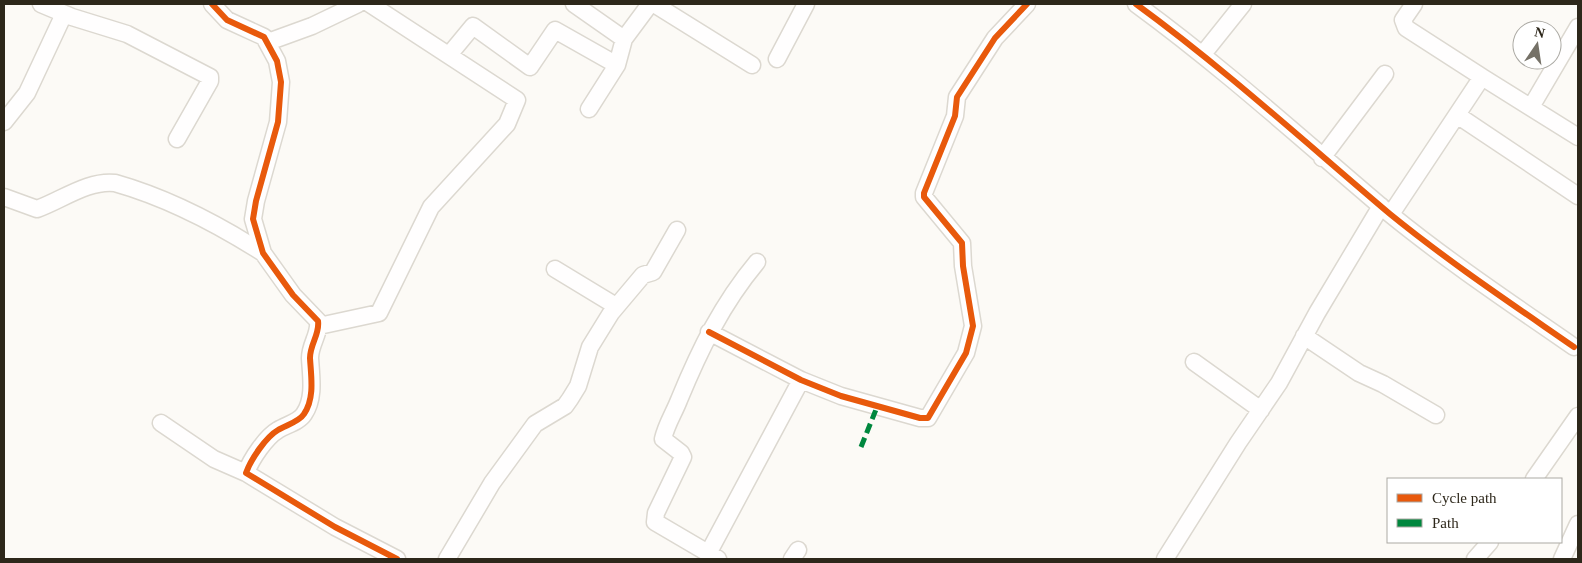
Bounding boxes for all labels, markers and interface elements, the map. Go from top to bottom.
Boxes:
north arrow [1512,20,1562,70]
text: N [1533,24,1546,41]
legend [1387,478,1562,543]
text: Cycle path [1432,490,1497,506]
text: Path [1432,515,1459,531]

